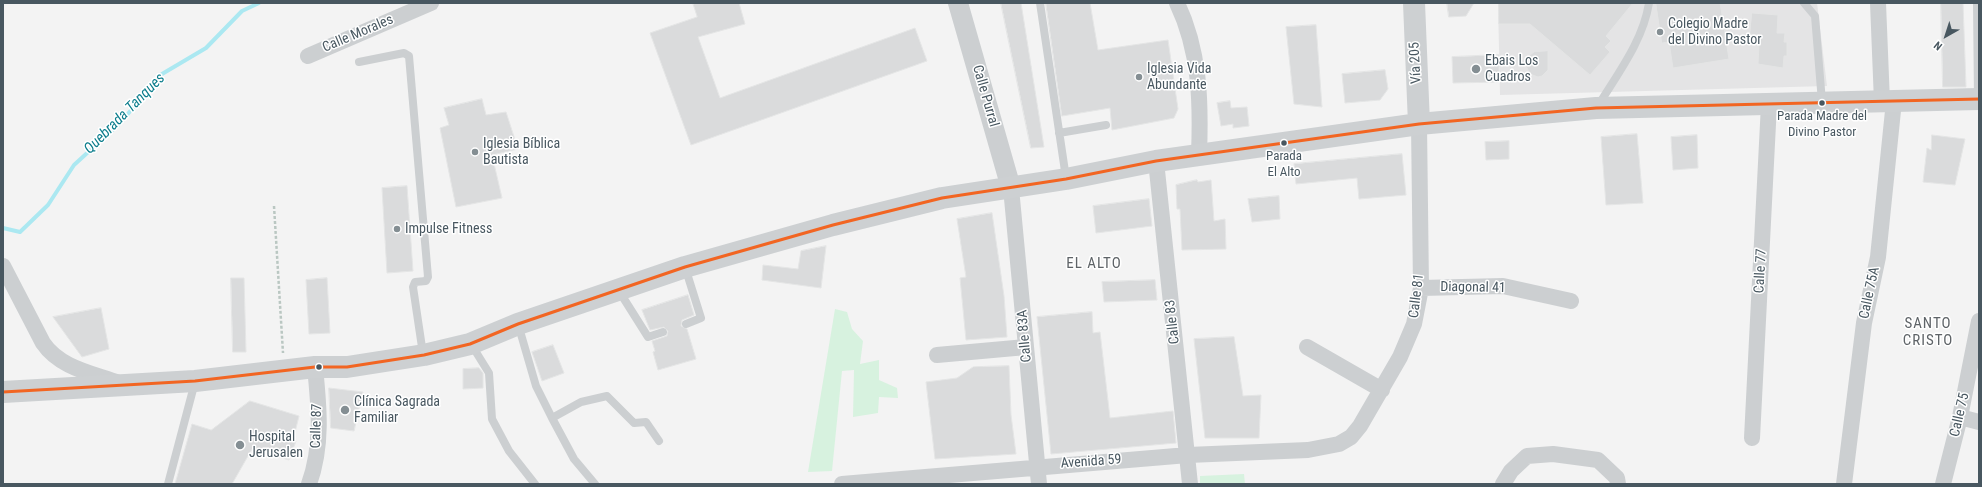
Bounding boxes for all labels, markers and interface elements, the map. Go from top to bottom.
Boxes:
street label: Calle Morales [320,12,396,56]
place label: Colegio Madre del Divino Pastor [1668,16,1761,48]
north arrow [1926,16,1966,56]
marker: Colegio Madre del Divino Pastor [1655,27,1665,37]
text: N [1931,39,1945,53]
street label: Vía 205 [1407,42,1425,84]
place label: Ebais Los Cuadros [1485,53,1538,86]
place label: Iglesia Vida Abundante [1147,61,1211,94]
street label: Calle Purral [968,63,1002,129]
marker: Ebais Los Cuadros [1470,63,1482,75]
water label: Quebrada Tanques [81,70,169,158]
marker: Iglesia Vida Abundante [1134,72,1144,82]
marker: Parada Madre del Divino Pastor [1817,98,1827,108]
place label: Parada Madre del Divino Pastor [1777,109,1867,140]
place label: Iglesia Bíblica Bautista [483,136,560,168]
marker: Parada El Alto [1279,138,1289,148]
marker: Iglesia Bíblica Bautista [470,147,480,157]
place label: Parada El Alto [1266,149,1302,180]
place label: Impulse Fitness [405,221,492,237]
marker: Impulse Fitness [392,224,402,234]
street label: Calle 77 [1751,248,1771,294]
district label: EL ALTO [1066,255,1122,273]
street label: Calle 75A [1856,265,1884,321]
street label: Calle 81 [1406,273,1428,319]
street label: Diagonal 41 [1440,279,1506,297]
street label: Calle 83 [1162,299,1184,345]
street label: Calle 83A [1014,309,1036,363]
district label: SANTO CRISTO [1903,315,1953,350]
unlabelled marker [314,362,324,372]
street label: Calle 75 [1947,391,1973,439]
place label: Clínica Sagrada Familiar [354,394,440,426]
street label: Calle 87 [308,403,326,449]
marker: Clínica Sagrada Familiar [339,404,351,416]
place label: Hospital Jerusalen [249,429,303,462]
marker: Hospital Jerusalen [234,439,246,451]
street label: Avenida 59 [1060,451,1122,473]

